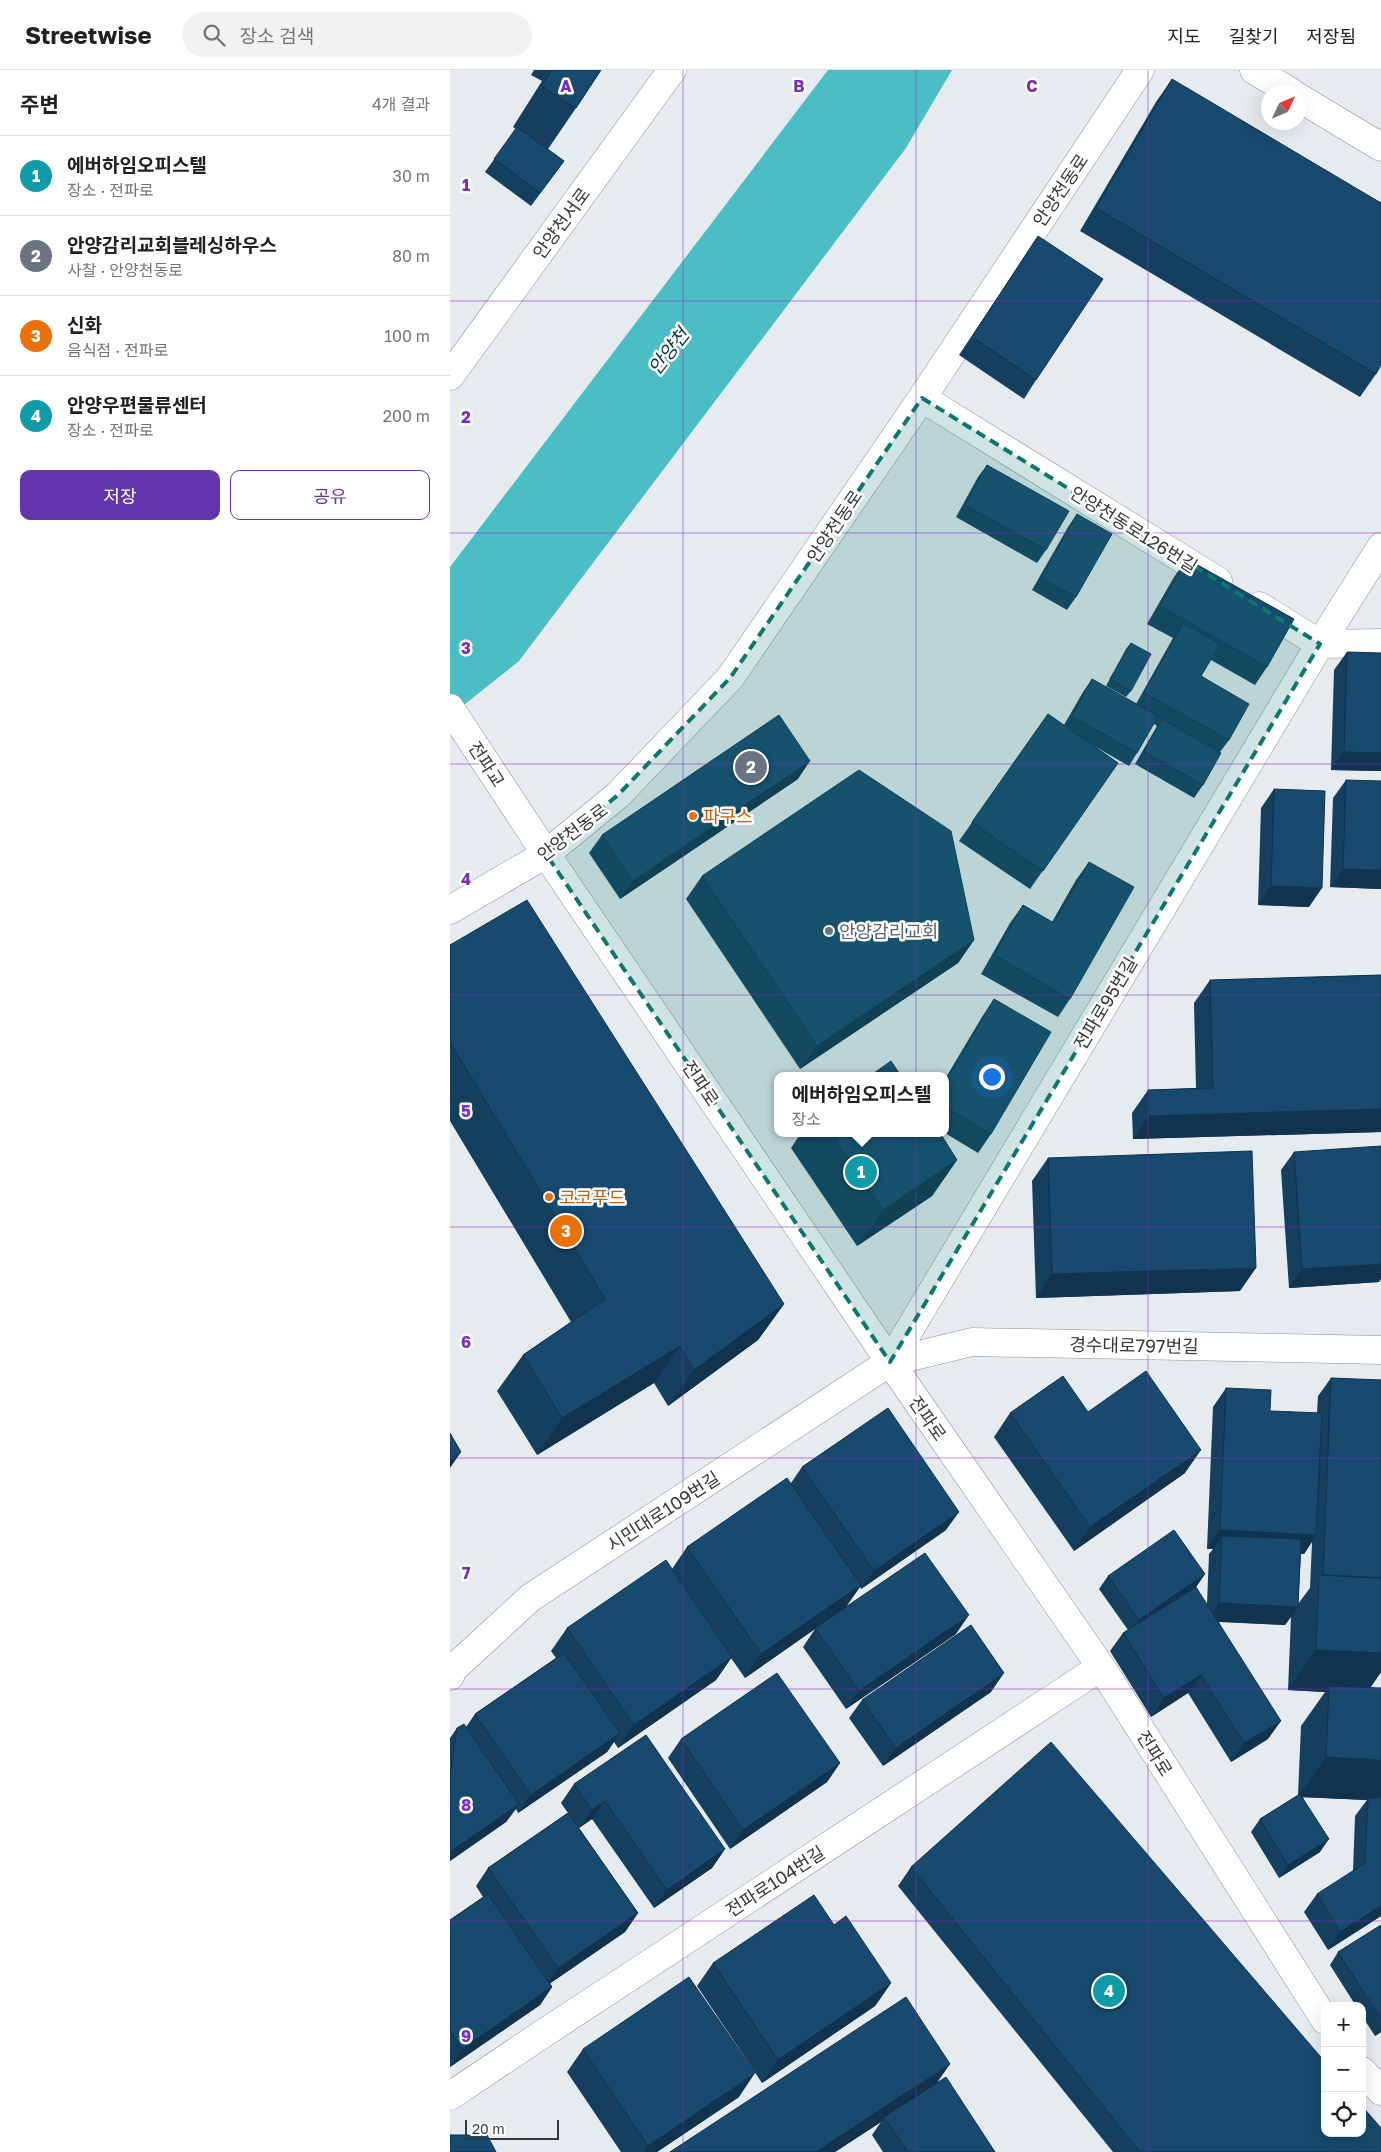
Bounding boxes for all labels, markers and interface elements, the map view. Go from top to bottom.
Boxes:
search box [182,12,532,57]
text: Streetwise [25,20,152,49]
icon: search [200,21,228,49]
text: 장소 검색 [240,24,314,47]
text: 지도 [1168,25,1201,47]
text: 길찾기 [1229,25,1278,47]
text: 저장됨 [1306,25,1356,47]
text: A [560,76,572,96]
text: B [793,76,805,96]
text: C [1026,76,1038,96]
north arrow [1261,85,1306,130]
text: 주변 [20,91,59,117]
text: 4개 결과 [372,94,430,114]
street label: 안양천동로 [1028,150,1092,230]
text: 에버하임오피스텔 [67,153,207,176]
text: 1 [32,166,40,186]
text: 30 m [393,166,430,186]
text: 1 [462,175,470,195]
text: 장소 · 전파로 [67,180,153,200]
street label: 안양천서로 [528,183,594,263]
text: 안양감리교회블레싱하우스 [67,233,277,256]
text: 2 [31,246,41,266]
text: 80 m [392,246,430,266]
text: 사찰 · 안양천동로 [67,260,183,280]
text: 신화 [67,313,102,336]
water label: 안양천 [643,322,694,379]
text: 3 [31,326,41,346]
text: 100 m [384,326,430,346]
text: 음식점 · 전파로 [67,340,168,360]
text: 안양우편물류센터 [67,393,207,416]
text: 4 [31,406,41,426]
text: 200 m [383,406,430,426]
text: 2 [461,407,471,427]
text: 장소 · 전파로 [67,420,153,440]
button: 저장 [20,470,220,520]
button: 공유 [230,470,430,520]
street label: 안양천동로126번길 [1066,481,1202,577]
street label: 안양천동로 [802,486,866,566]
text: 3 [461,638,471,658]
street label: 전파교 [464,737,510,791]
pin: 2 [735,748,767,786]
street label: 안양천동로 [532,798,612,866]
place label: 파구스 [703,805,753,827]
marker: 파구스 [687,810,699,822]
text: 4 [461,869,471,889]
place label: 안양감리교회 [839,920,938,942]
marker: 안양감리교회 [823,925,835,937]
street label: 전파로95번길 [1069,953,1141,1053]
street label: 전파로 [678,1056,724,1110]
your location [979,1064,1005,1090]
popup [774,1072,949,1137]
text: 에버하임오피스텔 [792,1082,931,1105]
text: 5 [461,1101,471,1121]
text: 장소 [792,1109,821,1129]
pin: 1 [845,1153,877,1191]
place label: 코코푸드 [559,1186,625,1208]
marker: 코코푸드 [543,1191,555,1203]
pin: 3 [550,1212,582,1250]
text: 6 [461,1332,471,1352]
street label: 경수대로797번길 [1069,1333,1199,1357]
street label: 전파로 [905,1391,951,1445]
street label: 시민대로109번길 [602,1466,724,1556]
text: 7 [462,1563,471,1583]
street label: 전파로 [1133,1726,1177,1780]
text: 8 [461,1795,471,1815]
street label: 전파로104번길 [721,1841,829,1921]
pin: 4 [1093,1972,1125,2010]
map controls [1321,2002,1366,2137]
button: + [1321,2002,1366,2047]
text: 9 [461,2026,471,2046]
button: − [1321,2047,1366,2092]
button: locate [1321,2092,1366,2137]
scale bar [465,2117,559,2140]
text: 20 m [472,2120,505,2137]

